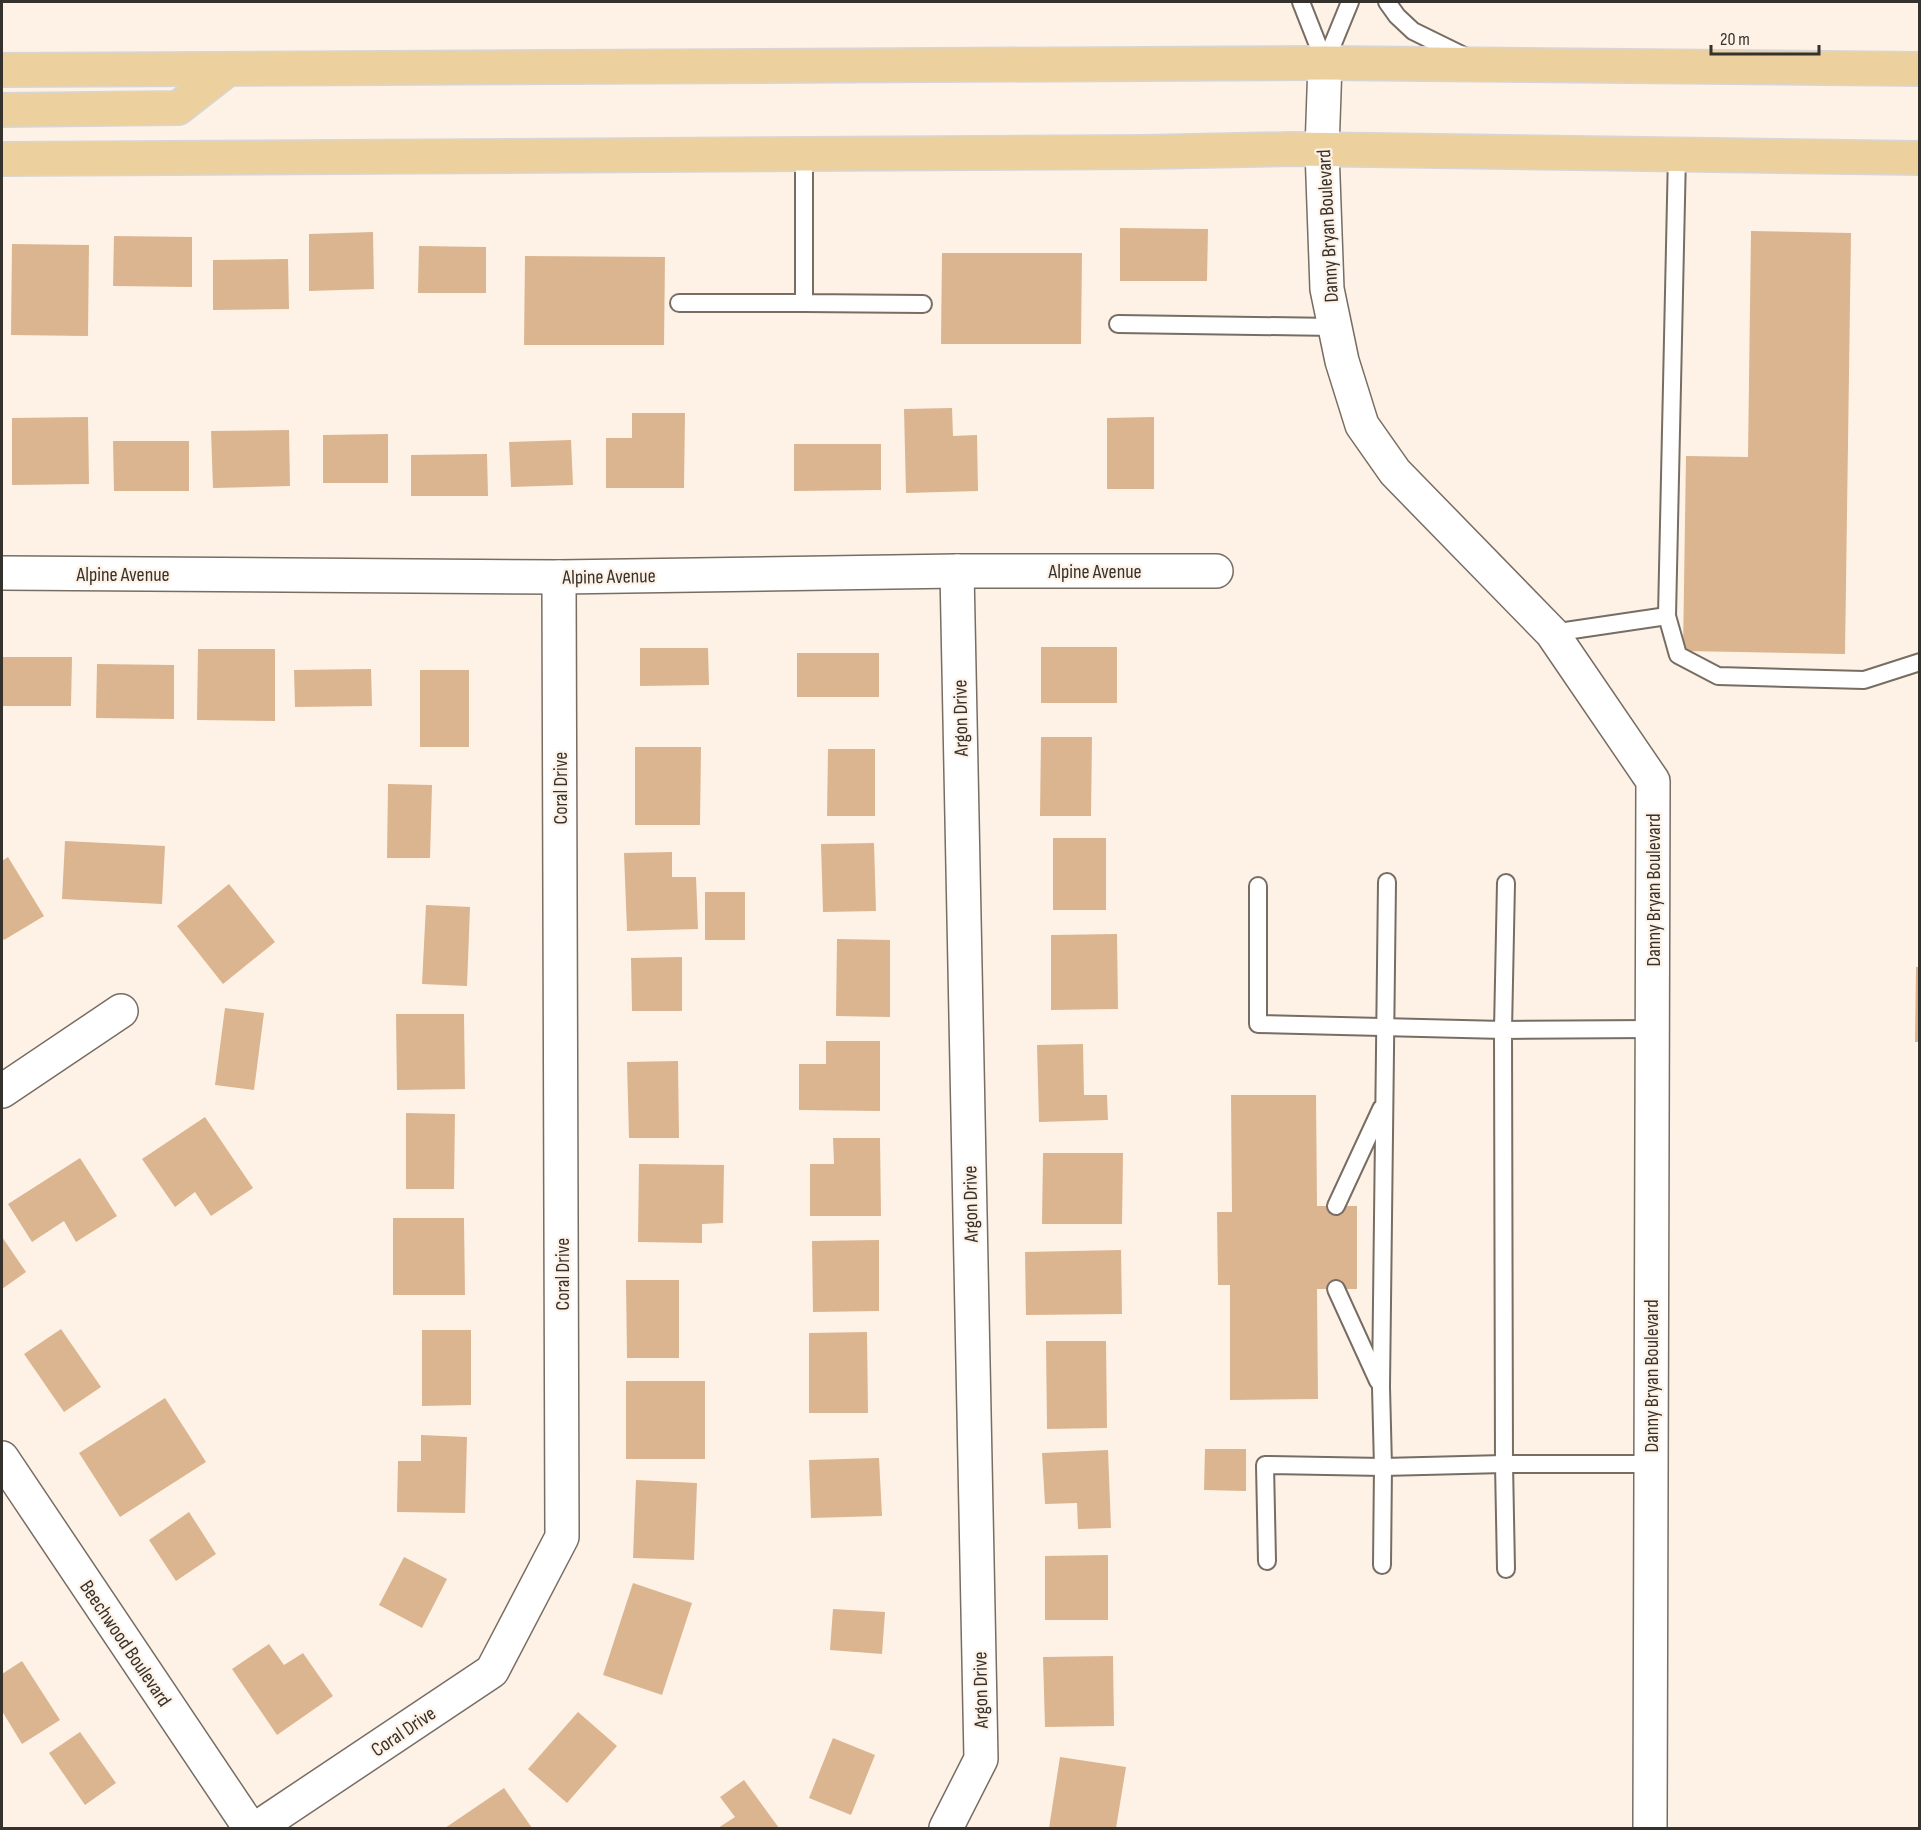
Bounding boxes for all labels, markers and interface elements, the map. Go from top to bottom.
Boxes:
scale bar [1711,18,1819,56]
text: 20 m [1720,29,1750,50]
street label: Danny Bryan Boulevard [1312,149,1344,303]
street label: Alpine Avenue [1047,560,1142,584]
street label: Alpine Avenue [75,563,170,587]
street label: Alpine Avenue [561,564,656,590]
street label: Argon Drive [948,679,974,758]
street label: Coral Drive [549,752,573,824]
street label: Danny Bryan Boulevard [1642,813,1666,967]
street label: Argon Drive [958,1165,984,1244]
street label: Coral Drive [551,1238,575,1310]
street label: Danny Bryan Boulevard [1640,1299,1664,1453]
street label: Beechwood Boulevard [74,1576,176,1711]
street label: Argon Drive [968,1651,994,1730]
street label: Coral Drive [367,1702,440,1762]

